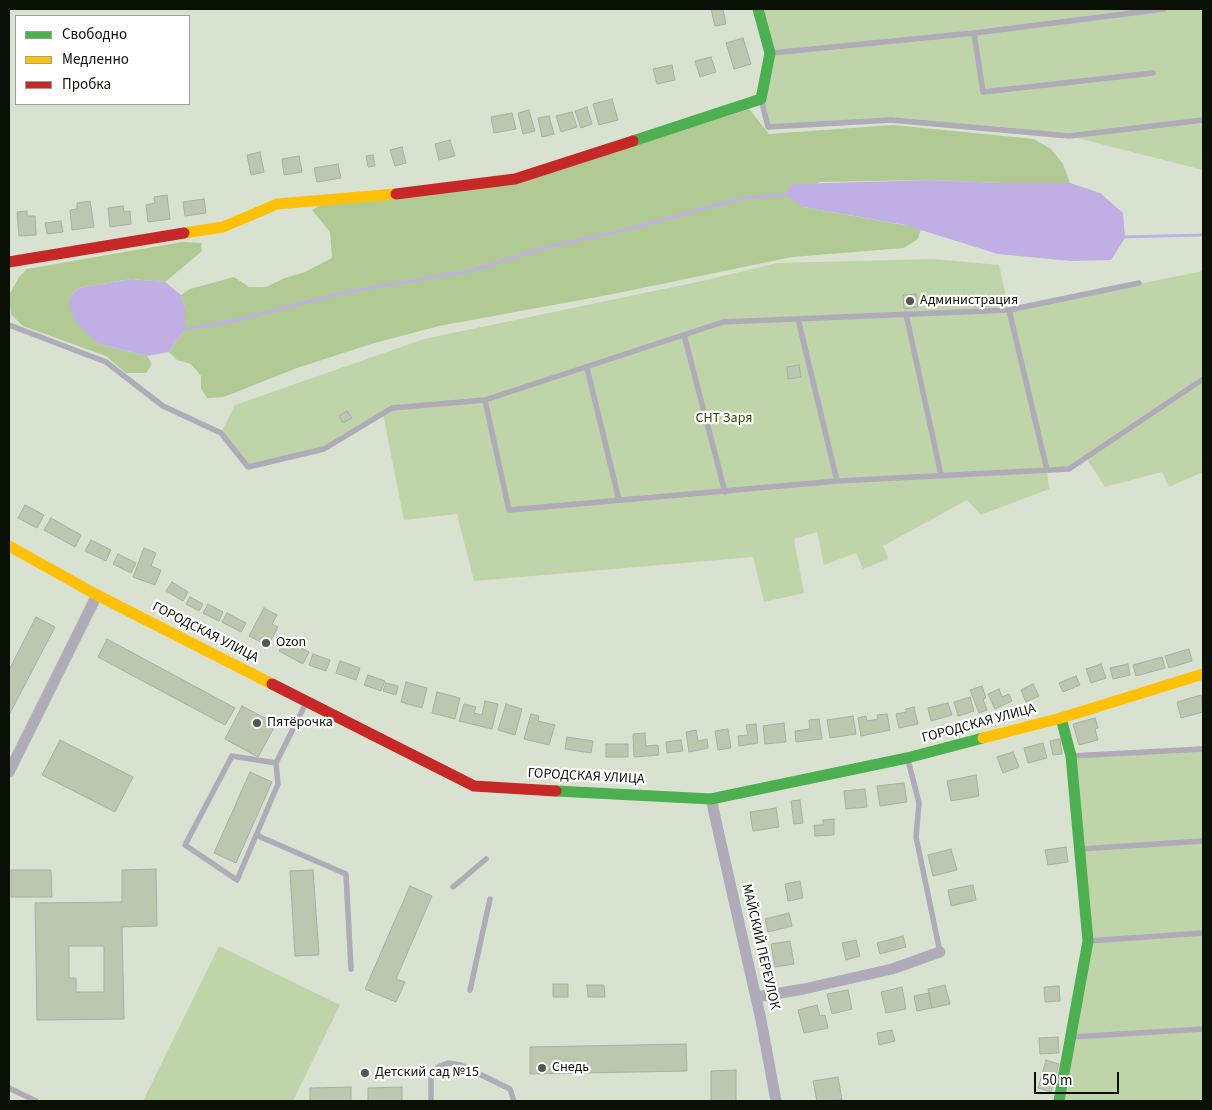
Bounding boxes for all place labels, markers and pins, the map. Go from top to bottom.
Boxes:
place label: Администрация [920,293,1018,309]
marker: Администрация [904,295,916,307]
place label: Ozon [276,635,306,651]
marker: Ozon [260,637,272,649]
place label: Пятёрочка [267,715,333,731]
marker: Пятёрочка [251,717,263,729]
place label: Снедь [552,1060,589,1076]
marker: Снедь [536,1062,548,1074]
place label: Детский сад №15 [375,1065,479,1081]
marker: Детский сад №15 [359,1067,371,1079]

